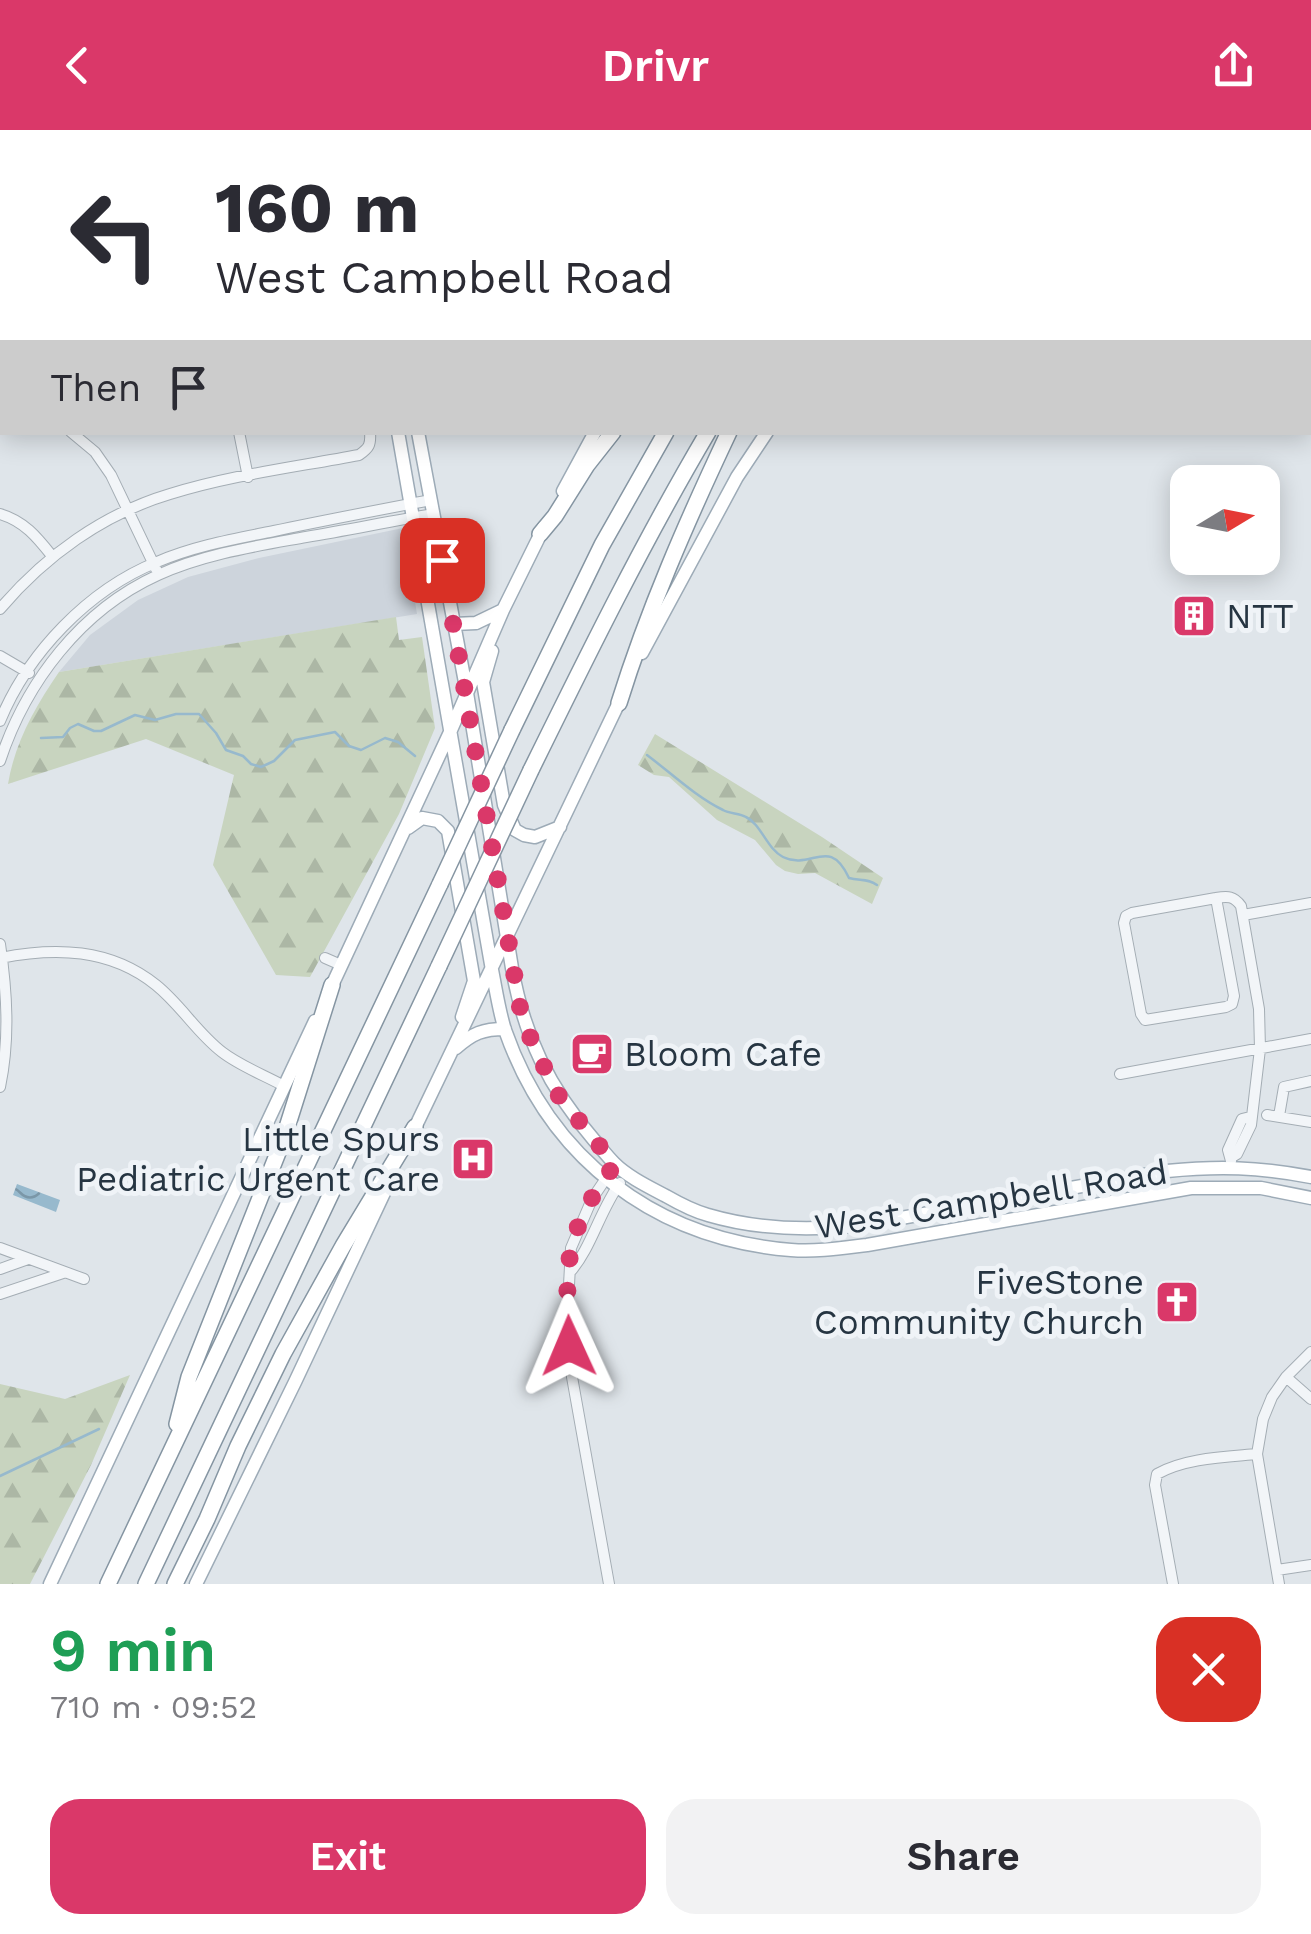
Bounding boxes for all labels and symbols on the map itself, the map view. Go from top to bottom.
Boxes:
north arrow [1170,465,1280,575]
pin [400,518,485,603]
building icon: NTT [1171,593,1217,639]
place label: NTT [1226,595,1294,637]
cafe icon: Bloom Cafe [569,1031,615,1077]
place label: Bloom Cafe [624,1033,822,1075]
place label: Little Spurs Pediatric Urgent Care [76,1118,440,1200]
hospital icon: Little Spurs Pediatric Urgent Care [450,1136,496,1182]
street label: West Campbell Road [812,1150,1170,1248]
place label: FiveStone Community Church [814,1261,1144,1343]
church icon: FiveStone Community Church [1154,1279,1200,1325]
position arrow [517,1294,621,1398]

